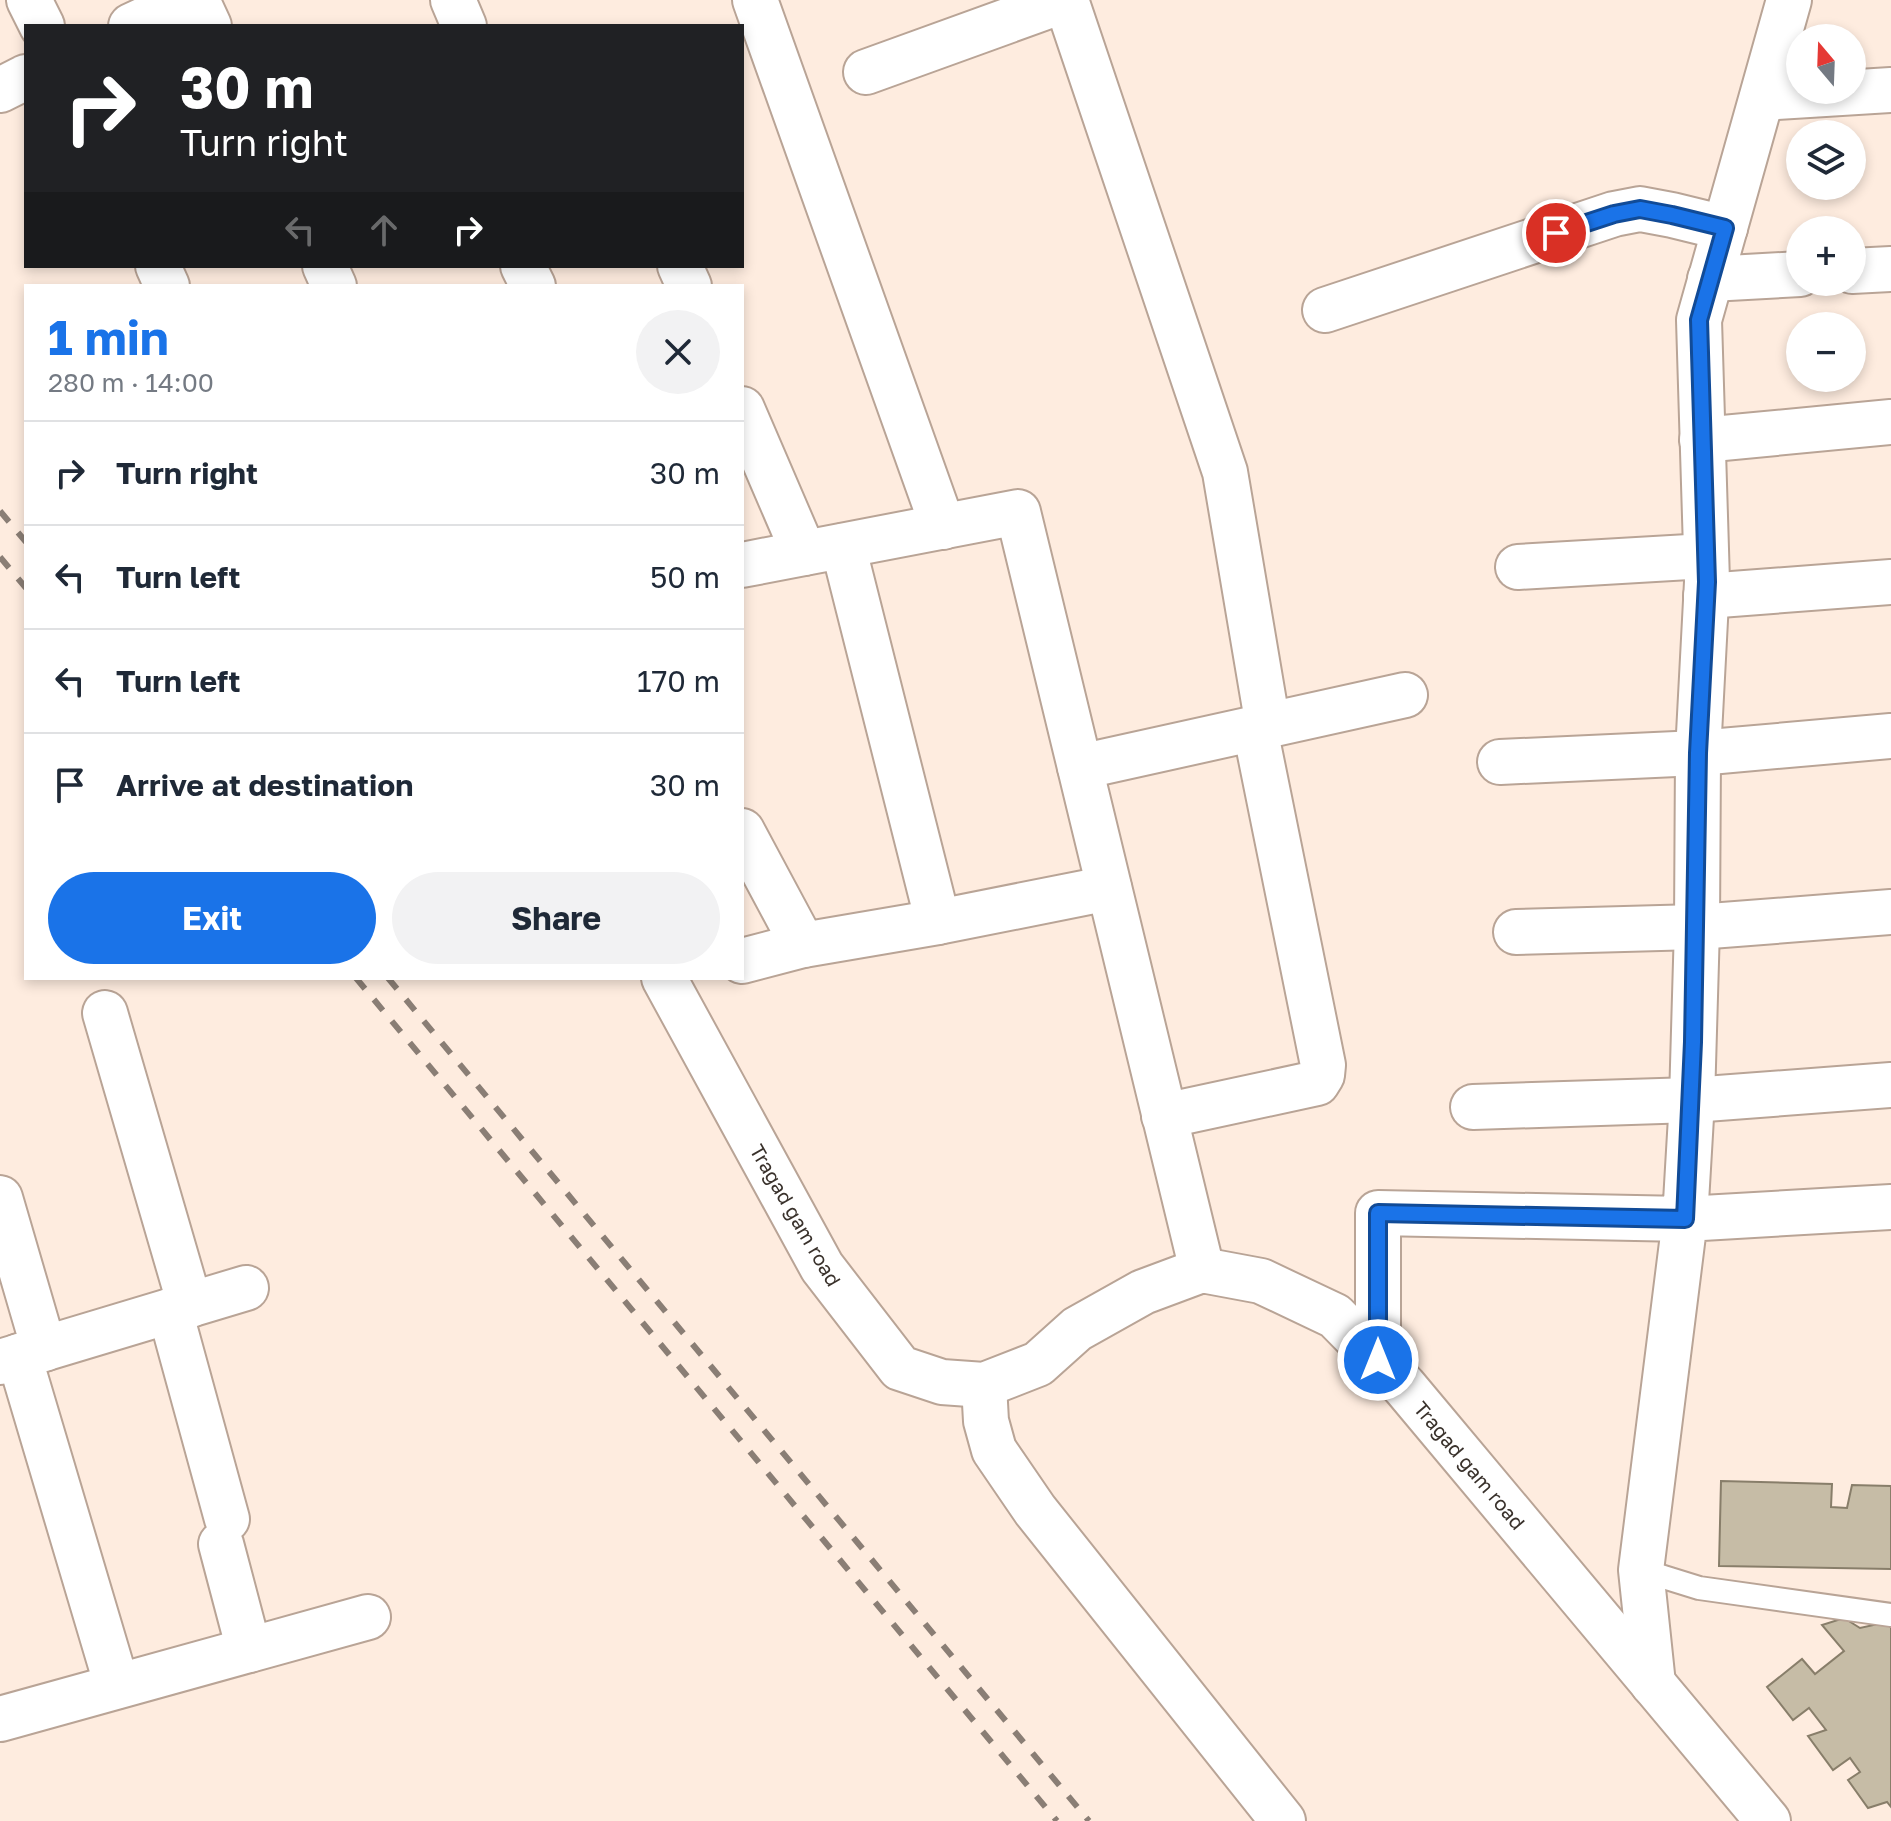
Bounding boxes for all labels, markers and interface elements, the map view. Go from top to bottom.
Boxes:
north arrow [1786,24,1866,104]
map controls [1786,24,1866,392]
text: 30 m [180,53,314,120]
icon: right [48,56,152,160]
button: layers [1786,120,1866,200]
text: Turn right [180,121,348,164]
pin [1522,199,1590,267]
icon: left [278,208,322,252]
icon: ahead [362,208,406,252]
icon: right [446,208,490,252]
icon: arrive [1534,211,1578,255]
button: + [1786,216,1866,296]
text: 1 min [48,308,169,366]
button: close [636,310,720,394]
button: − [1786,312,1866,392]
text: 280 m · 14:00 [48,367,214,398]
icon: right [48,451,92,495]
text: Turn right [116,455,258,491]
text: 30 m [650,455,720,491]
icon: left [48,555,92,599]
text: Turn left [116,559,241,595]
text: 50 m [650,559,720,595]
icon: left [48,659,92,703]
text: Turn left [116,663,241,699]
text: 170 m [637,663,720,699]
icon: arrive [48,763,92,807]
text: Arrive at destination [116,767,413,803]
text: 30 m [650,767,720,803]
button: Exit [48,872,376,964]
button: Share [392,872,720,964]
street label: Tragad gam road [746,1140,846,1290]
position arrow [1336,1318,1420,1402]
street label: Tragad gam road [1409,1396,1531,1534]

